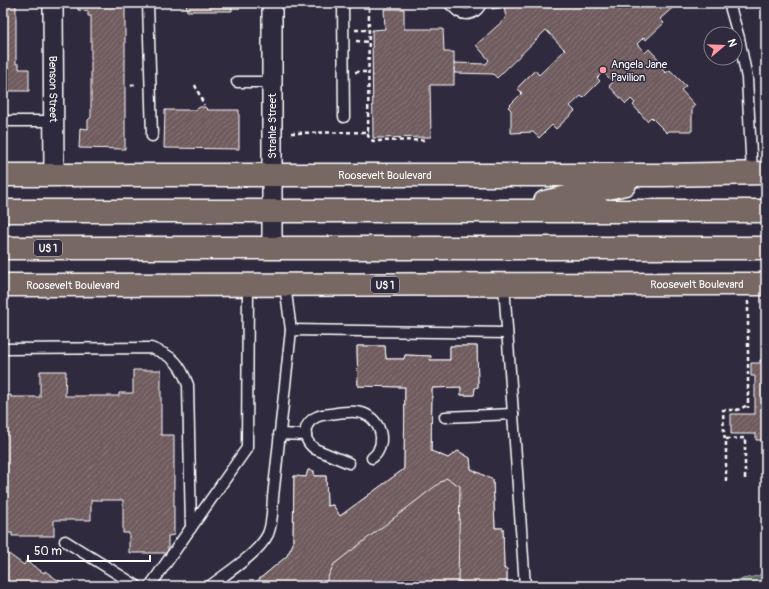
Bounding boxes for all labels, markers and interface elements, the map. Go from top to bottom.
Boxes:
north arrow [703,26,743,66]
text: N [725,37,740,49]
street label: Benson Street [46,56,60,123]
place label: Angela Jane Pavilion [611,58,668,84]
marker: Angela Jane Pavilion [598,65,608,75]
street label: Strahle Street [266,93,279,159]
street label: Roosevelt Boulevard [338,169,432,182]
road number: US 1 [34,240,62,256]
road number: US 1 [371,277,399,293]
street label: Roosevelt Boulevard [650,278,744,291]
street label: Roosevelt Boulevard [26,279,120,292]
scale bar [28,537,150,563]
text: 50 m [34,544,62,559]

